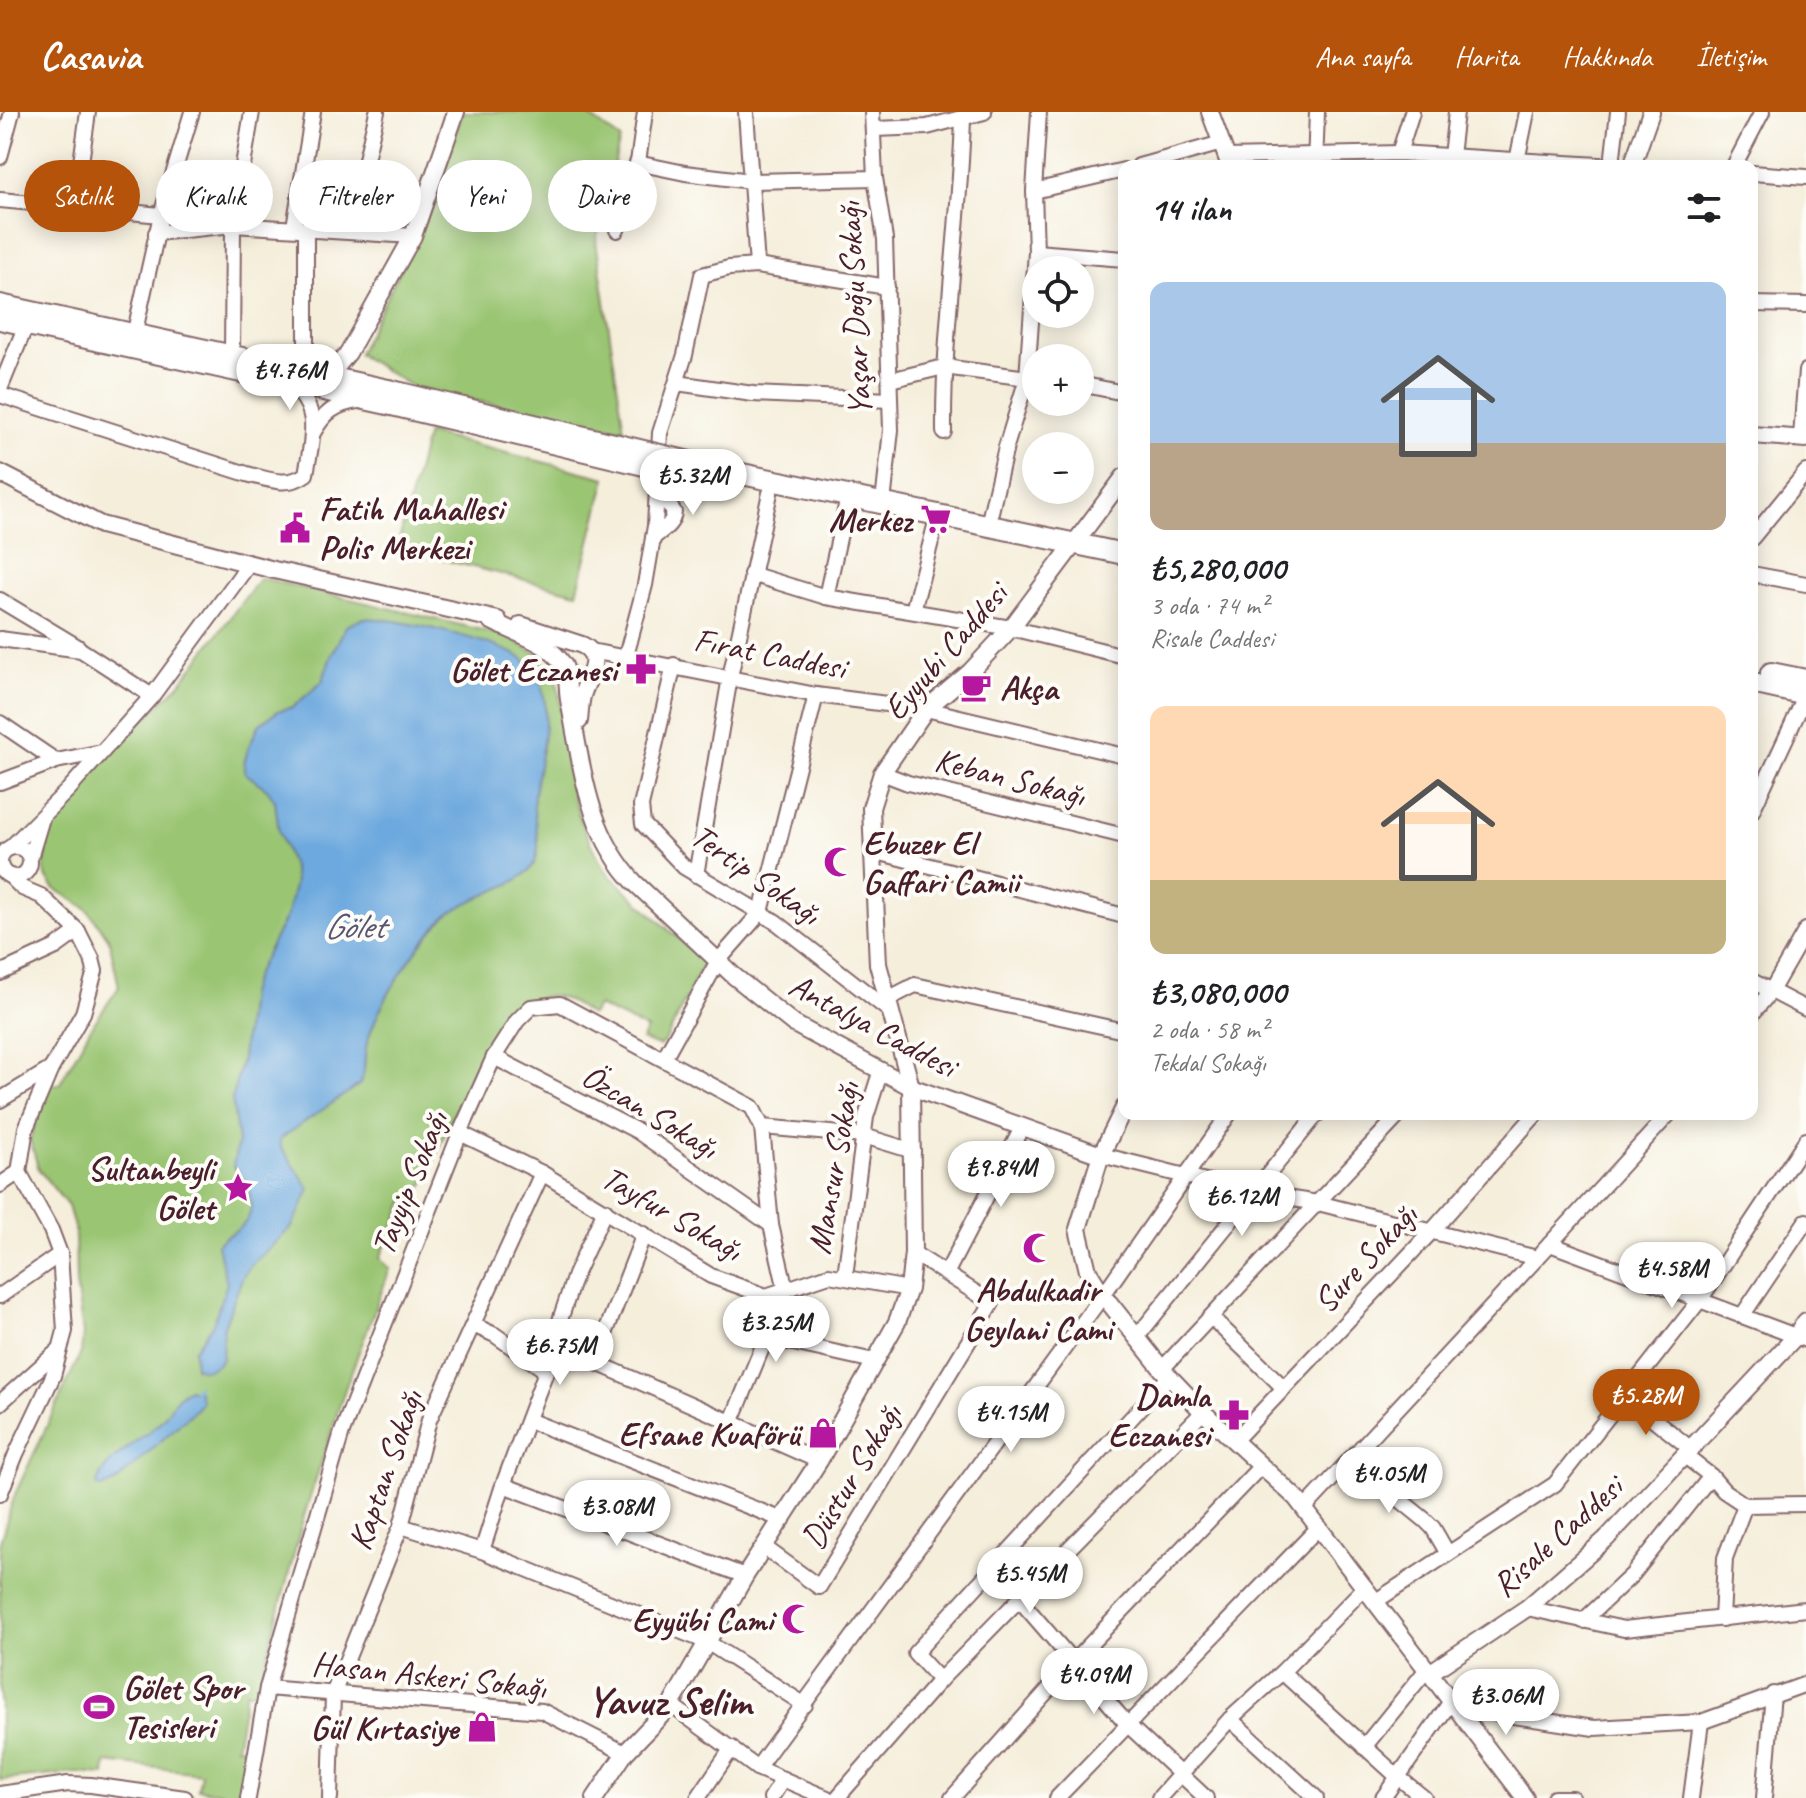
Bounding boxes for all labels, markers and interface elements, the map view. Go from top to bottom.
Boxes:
text: Casavia [40,33,141,80]
text: Ana sayfa [1315,39,1410,74]
text: Harita [1454,39,1518,74]
text: Hakkında [1562,39,1652,74]
text: İletişim [1696,39,1766,74]
chip: Satılık [24,160,140,232]
chip: Kiralık [156,160,273,232]
chip: Filtreler [289,160,421,232]
chip: Yeni [437,160,532,232]
chip: Daire [548,160,657,232]
icon: filters [1682,186,1726,230]
text: 14 ilan [1150,187,1231,230]
street label: Yaşar Doğu Sokağı [827,199,881,417]
map controls [1022,256,1094,504]
button: locate [1022,256,1094,328]
icon: home [1366,334,1510,478]
pin: ₺4.76M [225,344,355,412]
button: + [1022,344,1094,416]
text: ₺4.76M [254,353,326,386]
button: − [1022,432,1094,504]
pin: ₺5.32M [628,449,758,517]
text: ₺5.32M [658,458,728,491]
place label: Fatih Mahallesi Polis Merkezi [319,487,507,569]
place label: Merkez [829,498,914,541]
supermarket icon: Merkez [919,502,953,536]
public building icon: Fatih Mahallesi Polis Merkezi [278,511,312,545]
text: ₺5,280,000 [1150,546,1285,589]
street label: Eyyubi Caddesi [873,571,1019,729]
text: 3 oda · 74 m² [1150,589,1268,622]
street label: Fırat Caddesi [690,617,853,689]
text: Risale Caddesi [1150,622,1274,655]
place label: Gölet Eczanesi [450,648,621,691]
pharmacy icon: Gölet Eczanesi [624,652,658,686]
place label: Akça [1000,666,1060,709]
cafe icon: Akça [959,670,993,704]
street label: Keban Sokağı [931,738,1091,817]
icon: home [1366,758,1510,902]
street label: Tertip Sokağı [683,814,831,935]
place label: Ebuzer El Gaffari Camii [863,821,1023,903]
mosque icon: Ebuzer El Gaffari Camii [822,845,856,879]
water label: Gölet [324,903,391,949]
street label: Antalya Caddesi [782,963,967,1089]
text: ₺3,080,000 [1150,970,1286,1013]
text: 2 oda · 58 m² [1150,1013,1268,1046]
text: Tekdal Sokağı [1150,1046,1266,1079]
street label: Özcan Sokağı [574,1054,727,1169]
street label: Mansur Sokağı [797,1077,870,1257]
street label: Tayyip Sokağı [361,1103,458,1261]
pin: ₺9.84M [936,1141,1066,1209]
place label: Sultanbeyli Gölet [87,1147,218,1229]
text: ₺9.84M [966,1150,1036,1183]
street label: Tayfur Sokağı [594,1156,751,1271]
pin: ₺6.12M [1177,1170,1307,1238]
place icon: Sultanbeyli Gölet [221,1171,255,1205]
text: ₺6.12M [1206,1179,1278,1212]
street label: Sure Sokağı [1304,1193,1428,1322]
mosque icon: Abdulkadir Geylani Cami [1021,1231,1055,1265]
pin: ₺4.58M [1607,1242,1737,1310]
text: ₺4.58M [1637,1251,1707,1284]
place label: Abdulkadir Geylani Cami [964,1268,1116,1350]
pin: ₺3.25M [711,1296,841,1364]
text: ₺3.25M [741,1305,811,1338]
pin: ₺6.75M [495,1319,625,1387]
text: ₺6.75M [525,1328,595,1361]
pin: ₺5.28M [1581,1369,1711,1437]
place label: Damla Eczanesi [1108,1374,1214,1456]
text: ₺5.28M [1611,1378,1681,1411]
street label: Kaptan Sokağı [338,1383,433,1555]
pin: ₺4.15M [946,1386,1076,1454]
street label: Düstur Sokağı [791,1394,912,1556]
text: ₺4.15M [976,1395,1046,1428]
pharmacy icon: Damla Eczanesi [1217,1398,1251,1432]
place label: Efsane Kuaförü [618,1412,803,1455]
shop icon: Efsane Kuaförü [806,1416,840,1450]
pin: ₺4.05M [1324,1447,1454,1515]
text: ₺4.05M [1354,1456,1424,1489]
street label: Risale Caddesi [1483,1463,1635,1606]
pin: ₺3.08M [552,1480,682,1548]
text: ₺3.08M [582,1489,652,1522]
pin: ₺5.45M [965,1547,1095,1615]
text: ₺5.45M [995,1556,1065,1589]
place label: Eyyübi Cami [632,1598,777,1641]
mosque icon: Eyyübi Cami [780,1602,814,1636]
street label: Hasan Askeri Sokağı [310,1641,550,1709]
pin: ₺4.09M [1029,1648,1159,1716]
text: ₺4.09M [1059,1657,1129,1690]
place label: Gölet Spor Tesisleri [123,1666,247,1748]
pin: ₺3.06M [1441,1669,1571,1737]
district label: Yavuz Selim [587,1675,755,1728]
text: ₺3.06M [1470,1678,1542,1711]
sports icon: Gölet Spor Tesisleri [82,1690,116,1724]
place label: Gül Kırtasiye [311,1706,461,1749]
shop icon: Gül Kırtasiye [465,1710,499,1744]

